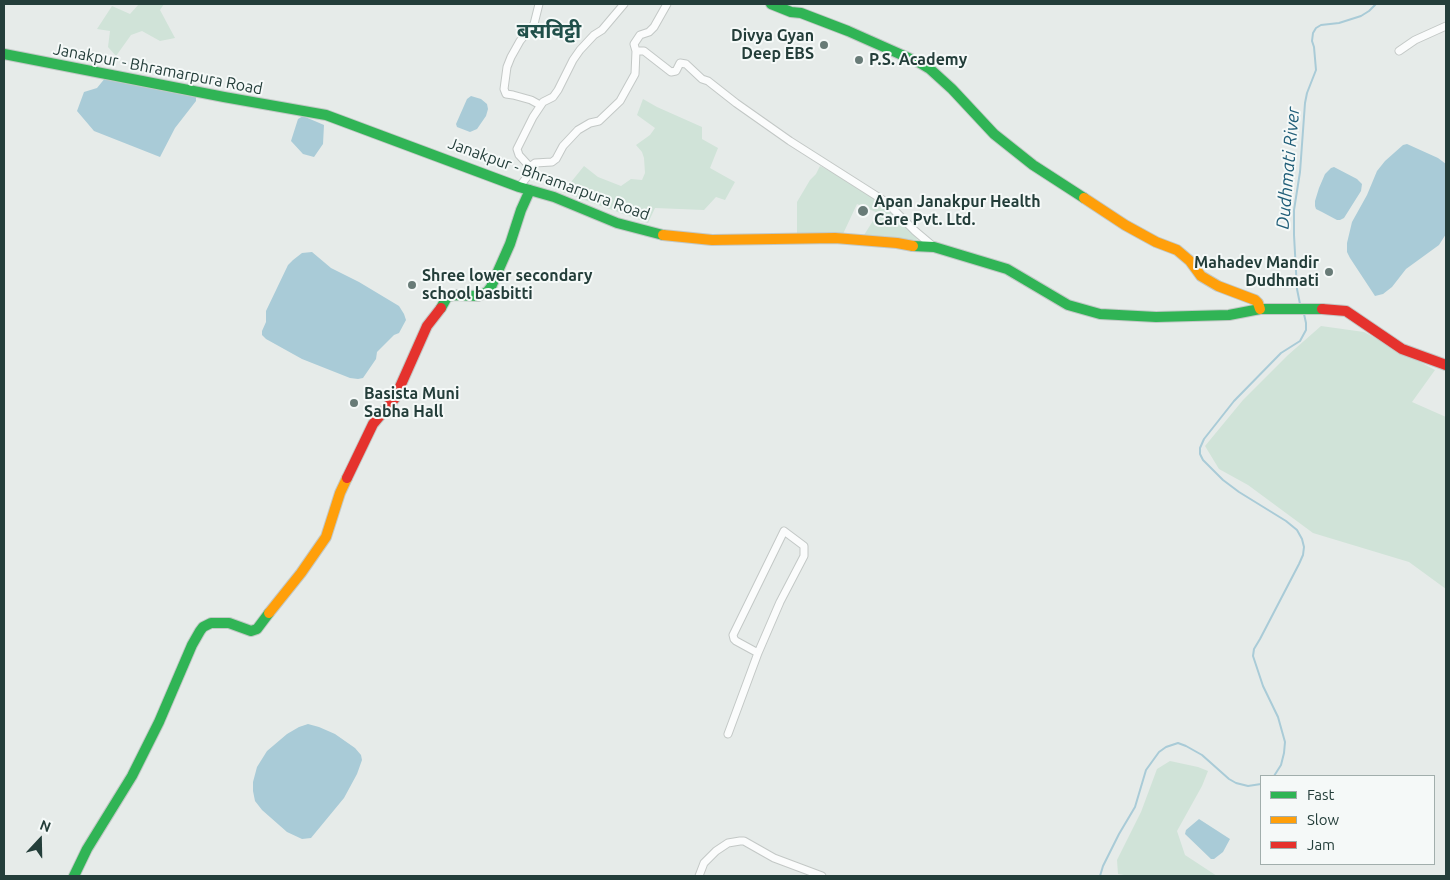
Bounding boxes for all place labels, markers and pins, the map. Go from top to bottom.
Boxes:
place label: Divya Gyan Deep EBS [731,26,814,64]
marker: Divya Gyan Deep EBS [818,39,830,51]
place label: P.S. Academy [869,50,967,70]
marker: P.S. Academy [853,54,865,66]
place label: Apan Janakpur Health Care Pvt. Ltd. [874,192,1041,230]
marker: Apan Janakpur Health Care Pvt. Ltd. [856,204,870,218]
place label: Mahadev Mandir Dudhmati [1194,253,1319,291]
place label: Shree lower secondary school basbitti [422,266,593,304]
marker: Mahadev Mandir Dudhmati [1323,266,1335,278]
marker: Shree lower secondary school basbitti [406,279,418,291]
place label: Basista Muni Sabha Hall [364,384,459,422]
marker: Basista Muni Sabha Hall [348,397,360,409]

